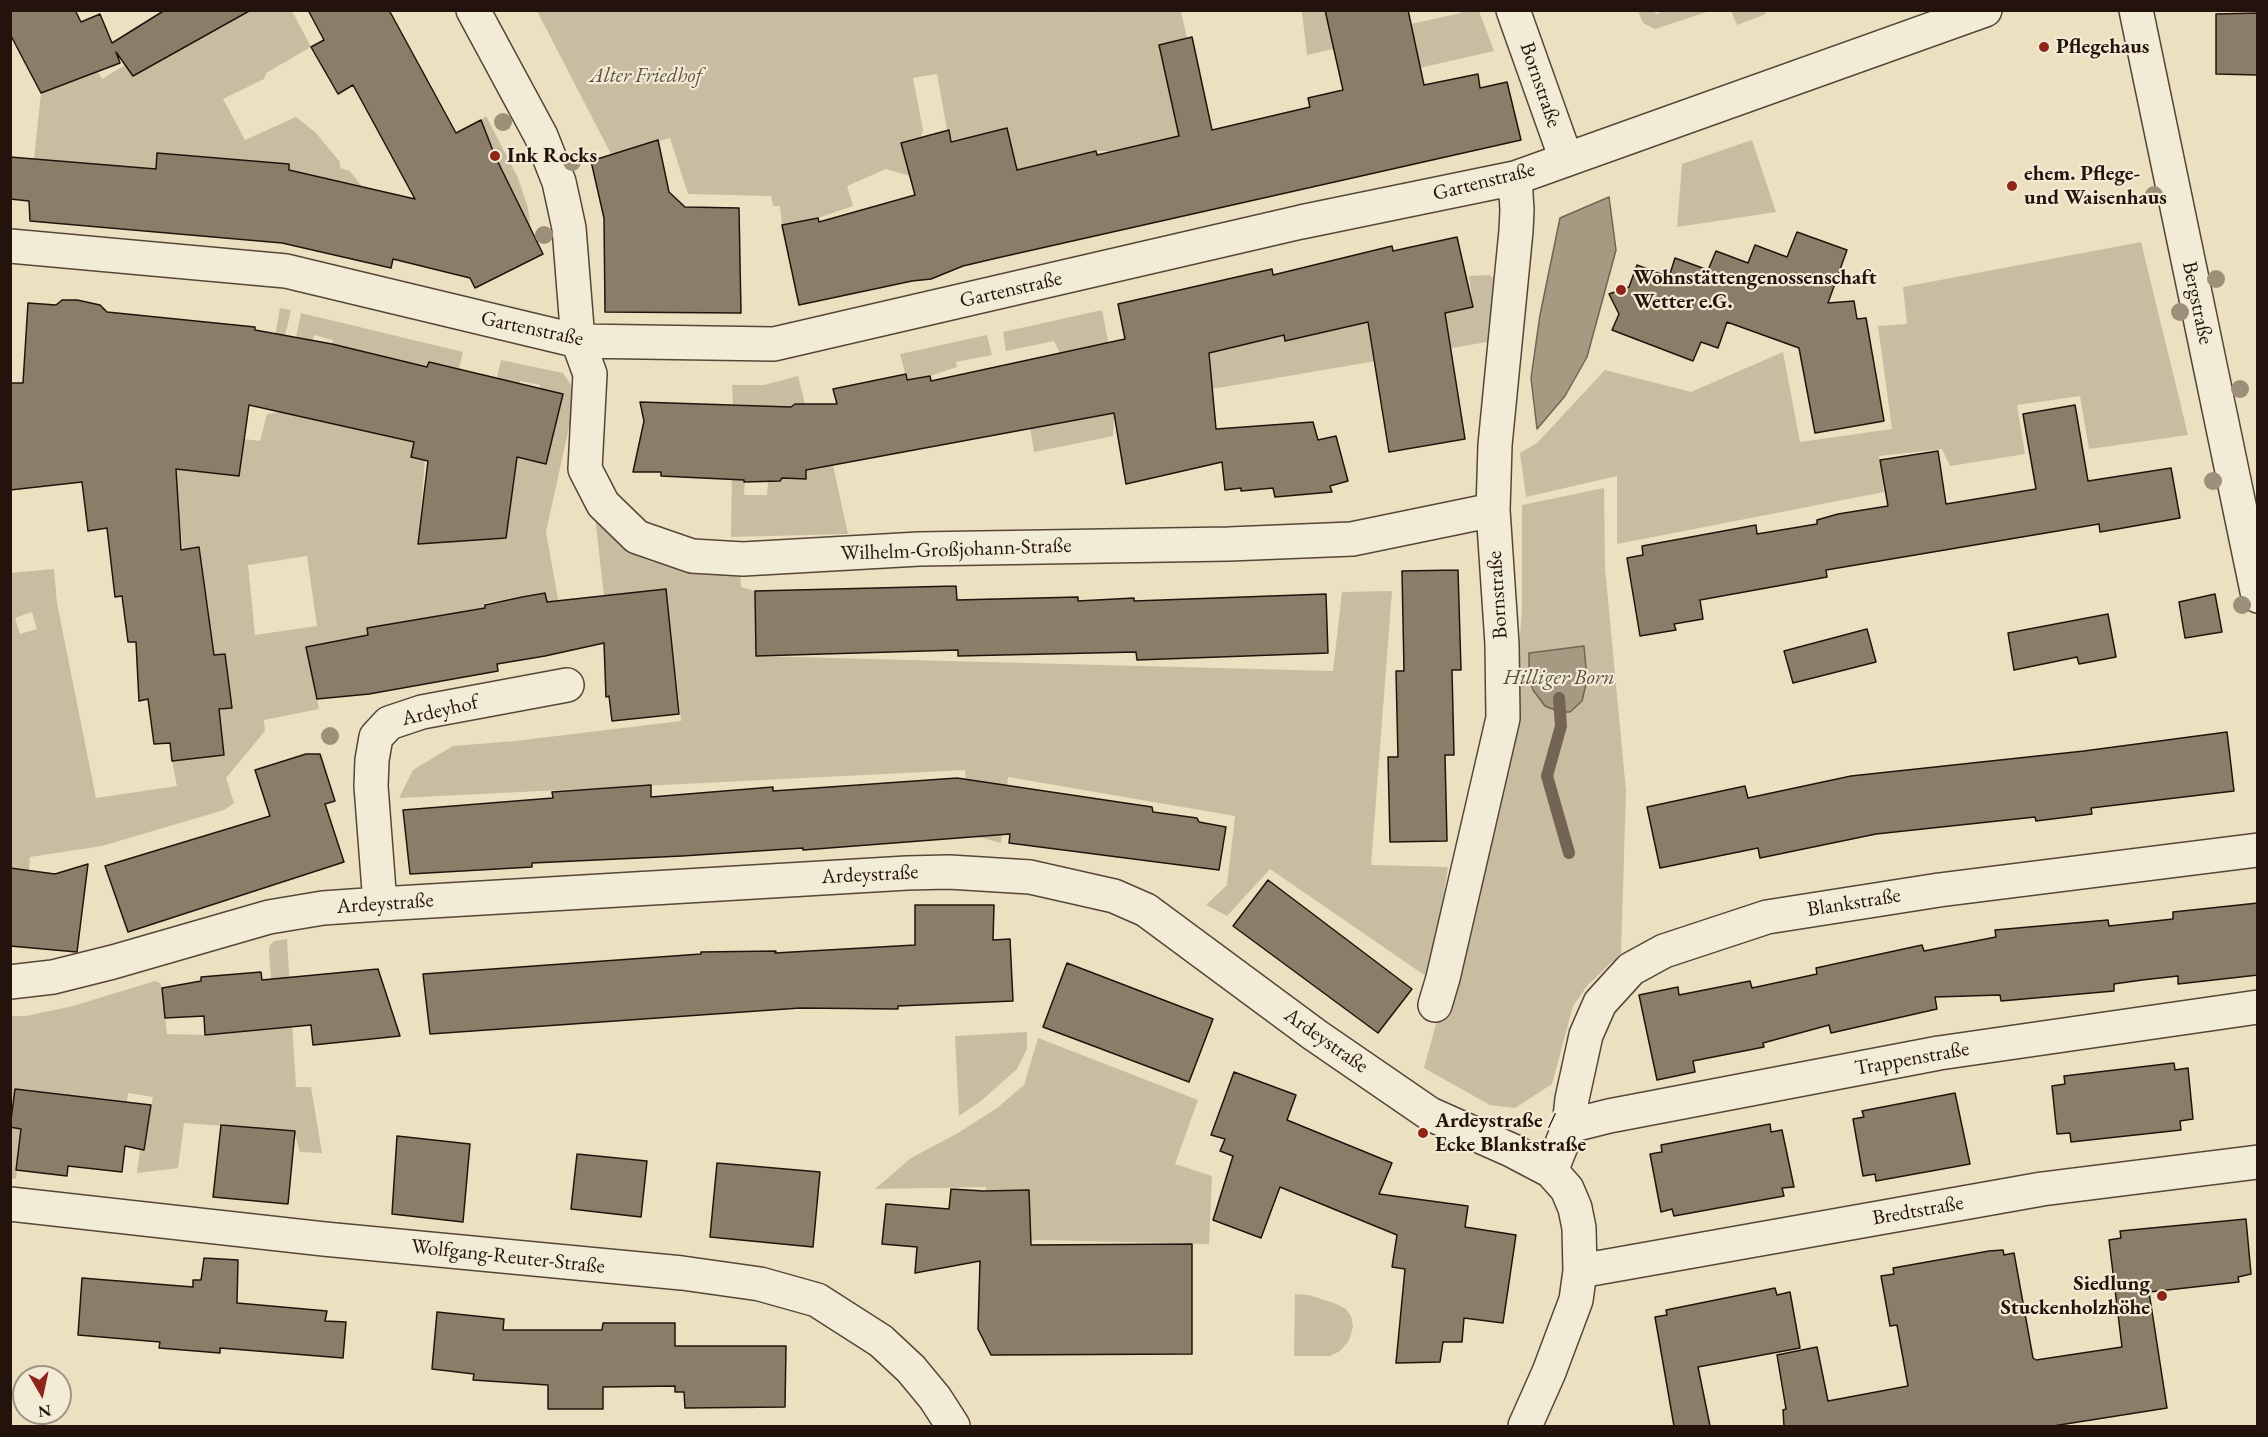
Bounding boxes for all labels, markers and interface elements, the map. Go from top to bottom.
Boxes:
place label: Pflegehaus [2056,34,2149,60]
street label: Bornstraße [1514,39,1566,131]
marker: Pflegehaus [2037,40,2051,54]
park label: Alter Friedhof [590,63,702,89]
place label: Ink Rocks [507,143,597,169]
marker: Ink Rocks [488,149,502,163]
street label: Gartenstraße [1430,157,1538,207]
place label: ehem. Pflege- und Waisenhaus [2024,161,2167,211]
marker: ehem. Pflege- und Waisenhaus [2005,179,2019,193]
street label: Bergstraße [2176,259,2218,347]
place label: Wohnstättengenossenschaft Wetter e.G. [1633,265,1877,315]
street label: Gartenstraße [957,266,1065,314]
marker: Wohnstättengenossenschaft Wetter e.G. [1614,283,1628,297]
street label: Gartenstraße [478,306,586,352]
street label: Wilhelm-Großjohann-Straße [840,533,1072,567]
street label: Bornstraße [1482,550,1514,640]
water label: Hilliger Born [1503,665,1615,691]
street label: Ardeyhof [399,690,481,732]
street label: Ardeystraße [821,860,919,890]
street label: Blankstraße [1805,883,1903,923]
street label: Ardeystraße [336,888,434,920]
street label: Ardeystraße [1279,1003,1373,1079]
street label: Trappenstraße [1853,1037,1971,1081]
place label: Ardeystraße / Ecke Blankstraße [1435,1108,1586,1158]
marker: Ardeystraße / Ecke Blankstraße [1416,1126,1430,1140]
street label: Bredtstraße [1870,1191,1966,1231]
street label: Wolfgang-Reuter-Straße [410,1234,606,1280]
place label: Siedlung Stuckenholzhöhe [2000,1271,2150,1321]
marker: Siedlung Stuckenholzhöhe [2155,1289,2169,1303]
north arrow [12,1365,72,1425]
text: N [37,1400,53,1423]

